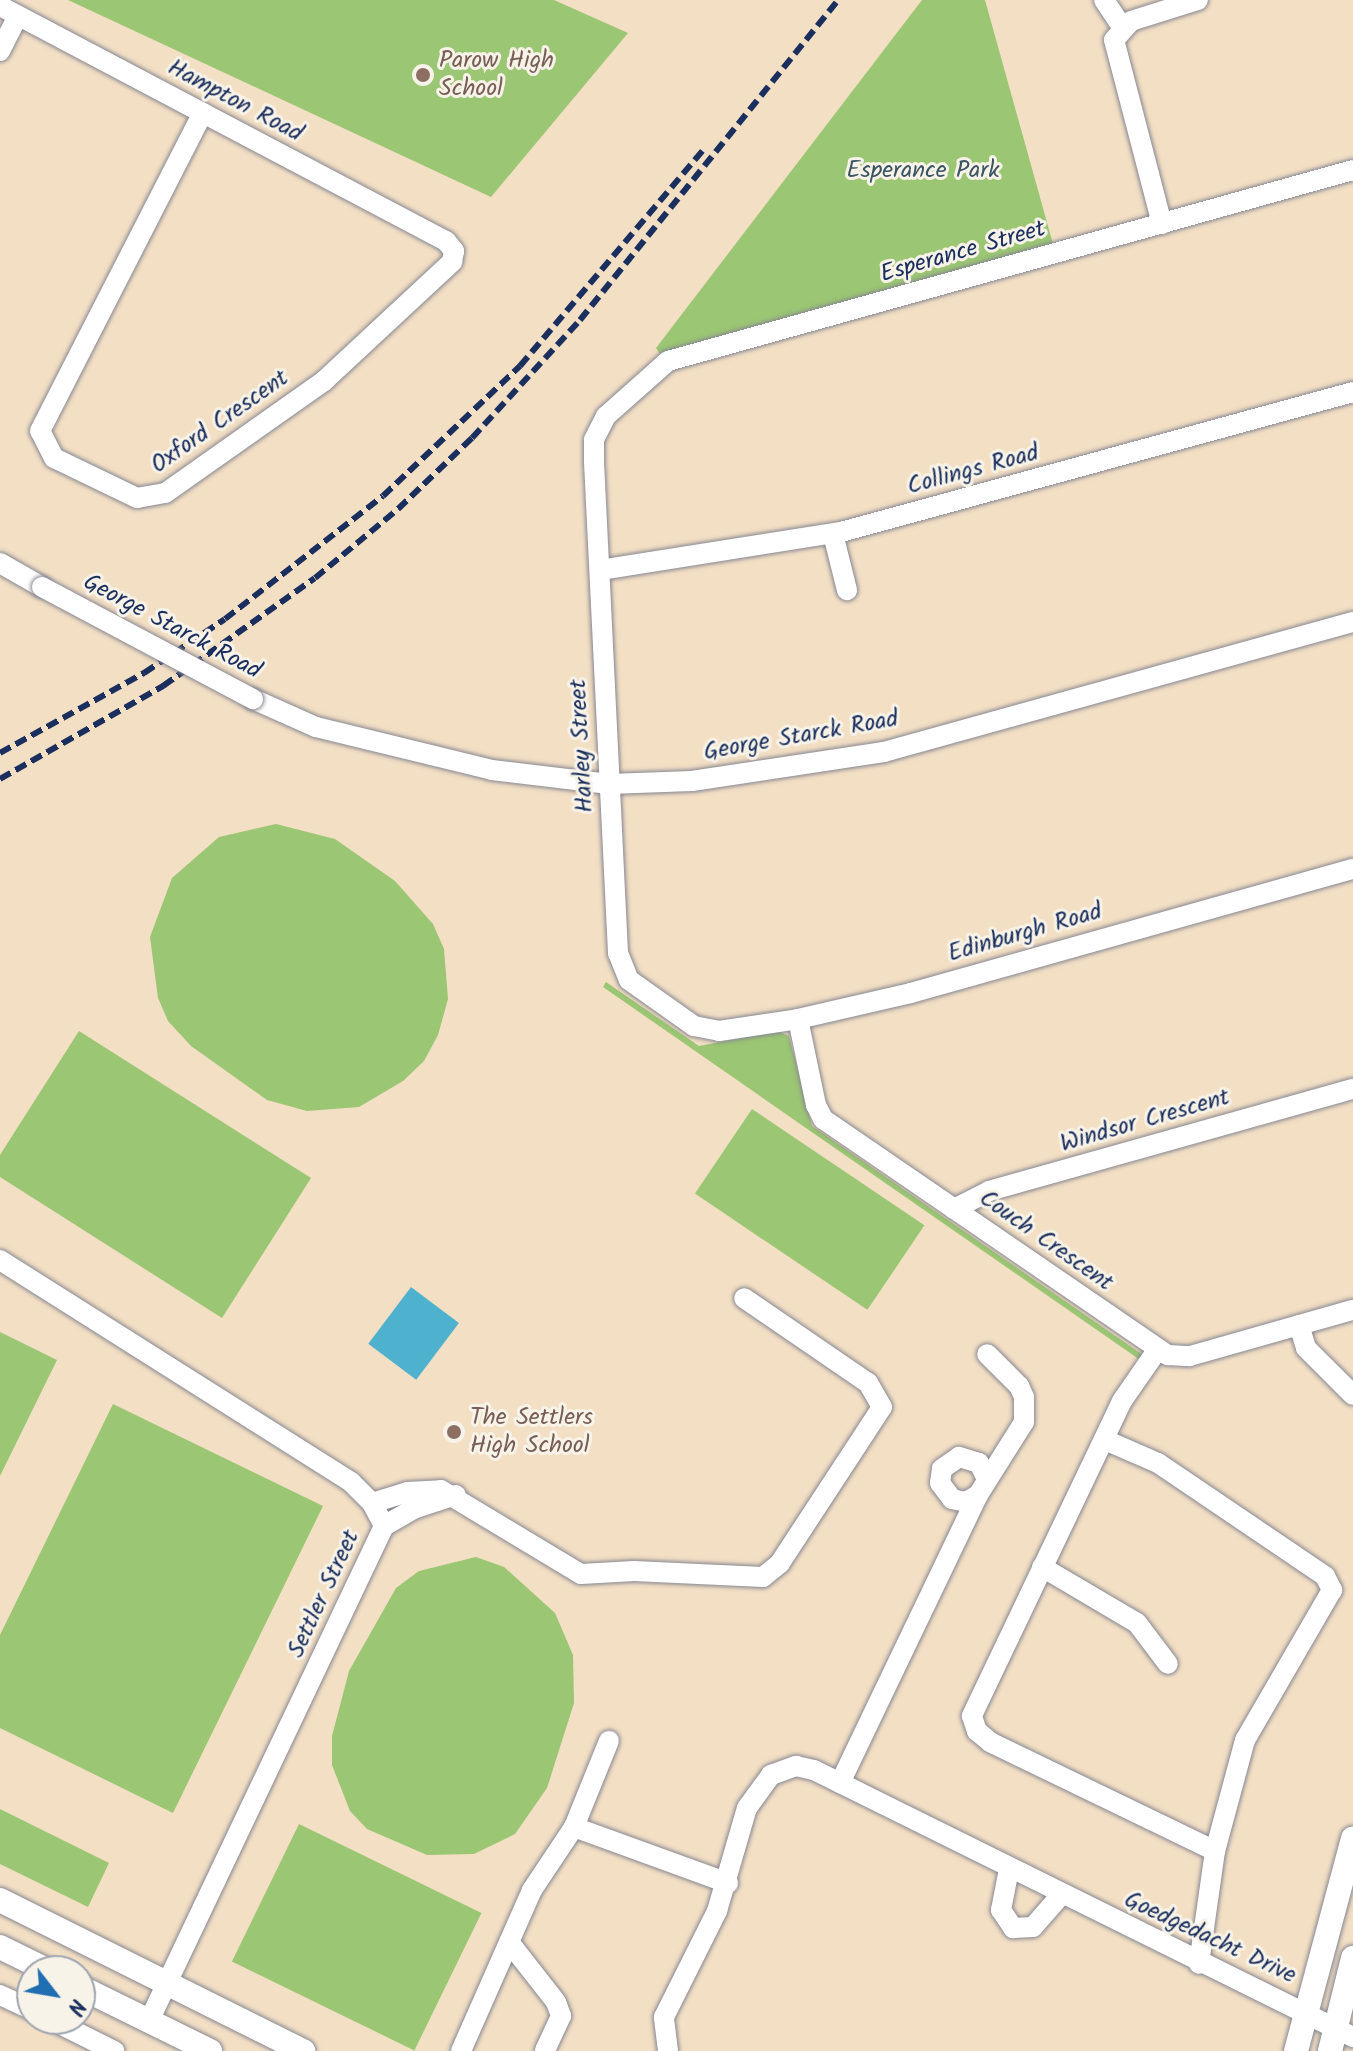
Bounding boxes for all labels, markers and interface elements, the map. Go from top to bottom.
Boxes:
place label: Parow High School [439,47,554,103]
street label: Hampton Road [163,53,307,149]
marker: Parow High School [414,66,432,84]
park label: Esperance Park [846,157,1000,185]
street label: Esperance Street [877,215,1049,289]
street label: Oxford Crescent [146,364,294,480]
street label: Collings Road [904,439,1042,501]
street label: George Starck Road [78,568,266,686]
street label: Harley Street [564,678,600,814]
street label: George Starck Road [701,705,901,767]
street label: Edinburgh Road [945,897,1105,969]
street label: Windsor Crescent [1057,1083,1233,1159]
street label: Couch Crescent [973,1184,1119,1298]
place label: The Settlers High School [470,1404,593,1460]
marker: The Settlers High School [445,1423,463,1441]
street label: Settler Street [282,1526,366,1662]
street label: Goedgedacht Drive [1120,1886,1300,1990]
north arrow [16,1955,96,2035]
text: N [57,1992,94,2022]

